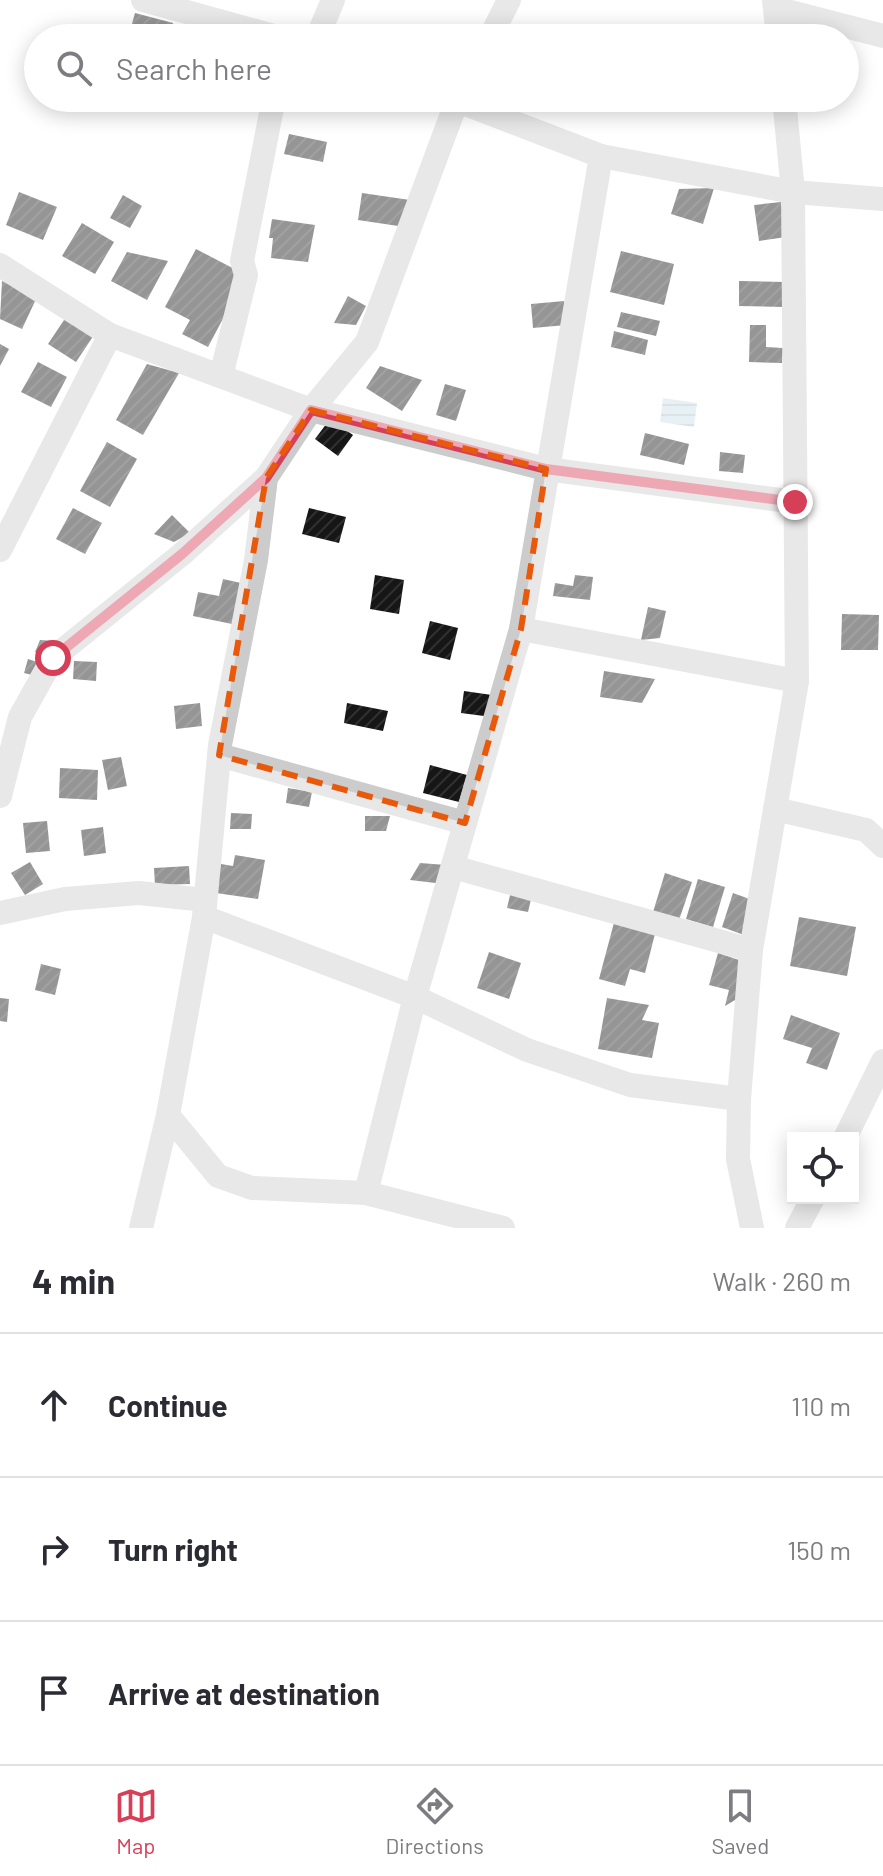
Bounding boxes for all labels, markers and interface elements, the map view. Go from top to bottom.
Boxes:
search box [24,24,859,112]
icon: search [52,46,96,90]
text: Search here [116,50,272,86]
route end [777,484,813,520]
route start [35,640,71,676]
map controls [787,1132,859,1204]
button: locate [787,1132,859,1204]
text: 4 min [32,1260,115,1301]
text: Walk · 260 m [713,1265,851,1296]
icon: ahead [32,1383,76,1427]
text: Continue [108,1387,228,1423]
text: 110 m [791,1390,851,1421]
icon: right [32,1527,76,1571]
text: Turn right [108,1531,238,1567]
text: 150 m [787,1534,851,1565]
icon: arrive [32,1671,76,1715]
text: Arrive at destination [108,1675,380,1711]
tab: Map [114,1784,158,1858]
tab: Directions [385,1784,484,1858]
tab: Saved [711,1784,769,1858]

